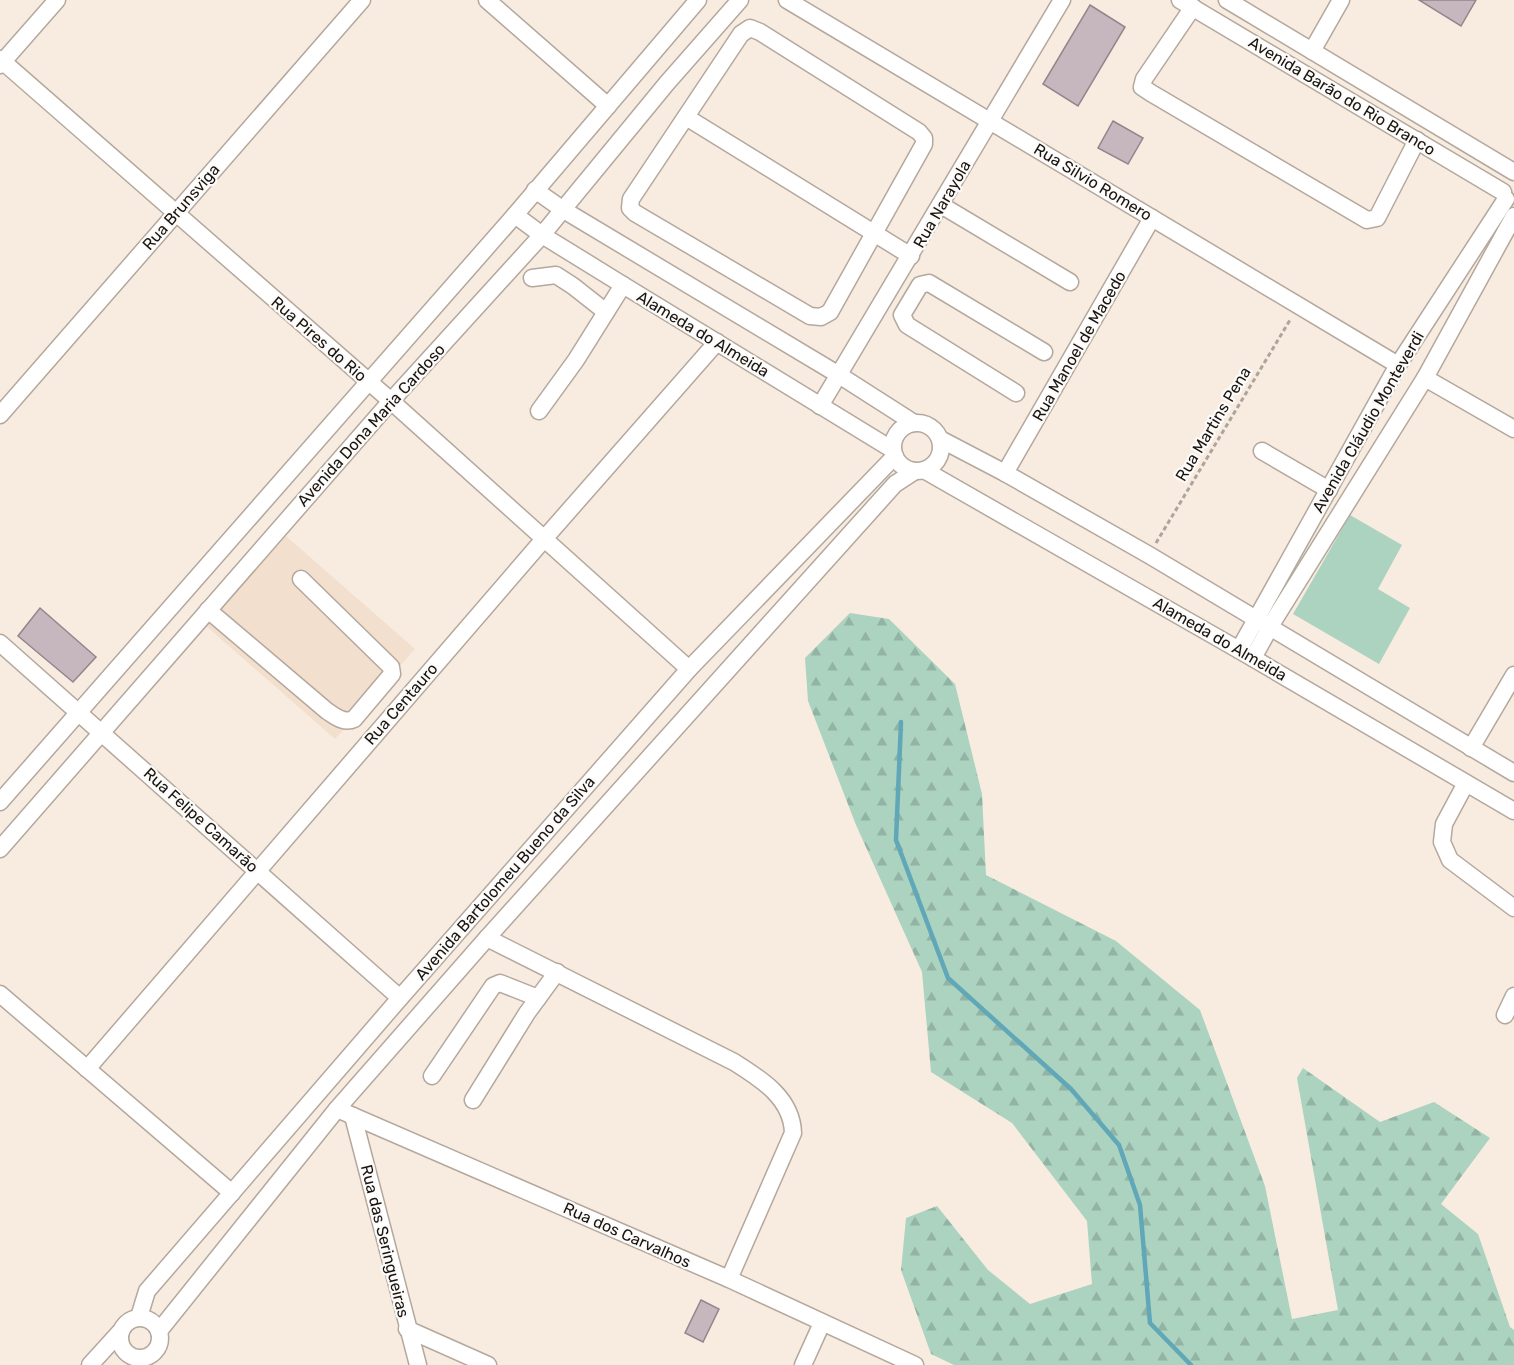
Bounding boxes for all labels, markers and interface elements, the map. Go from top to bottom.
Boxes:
street label: Avenida Barão do Rio Branco [1245,33,1439,159]
street label: Rua Silvio Romero [1031,139,1155,225]
street label: Rua Narayola [909,157,975,251]
street label: Rua Brunsviga [138,160,224,254]
street label: Rua Manoel de Macedo [1028,267,1130,425]
street label: Alameda do Almeida [633,287,773,381]
street label: Rua Pires do Rio [267,292,371,386]
street label: Avenida Cláudio Monteverdi [1308,328,1428,516]
street label: Avenida Dona Maria Cardoso [293,340,449,510]
street label: Rua Martins Pena [1171,363,1255,485]
street label: Alameda do Almeida [1150,593,1290,685]
street label: Rua Centauro [360,659,442,749]
street label: Rua Felipe Camarão [140,764,262,876]
street label: Avenida Bartolomeu Bueno da Silva [411,772,599,984]
street label: Rua das Seringueiras [357,1163,413,1319]
street label: Rua dos Carvalhos [560,1198,694,1272]

